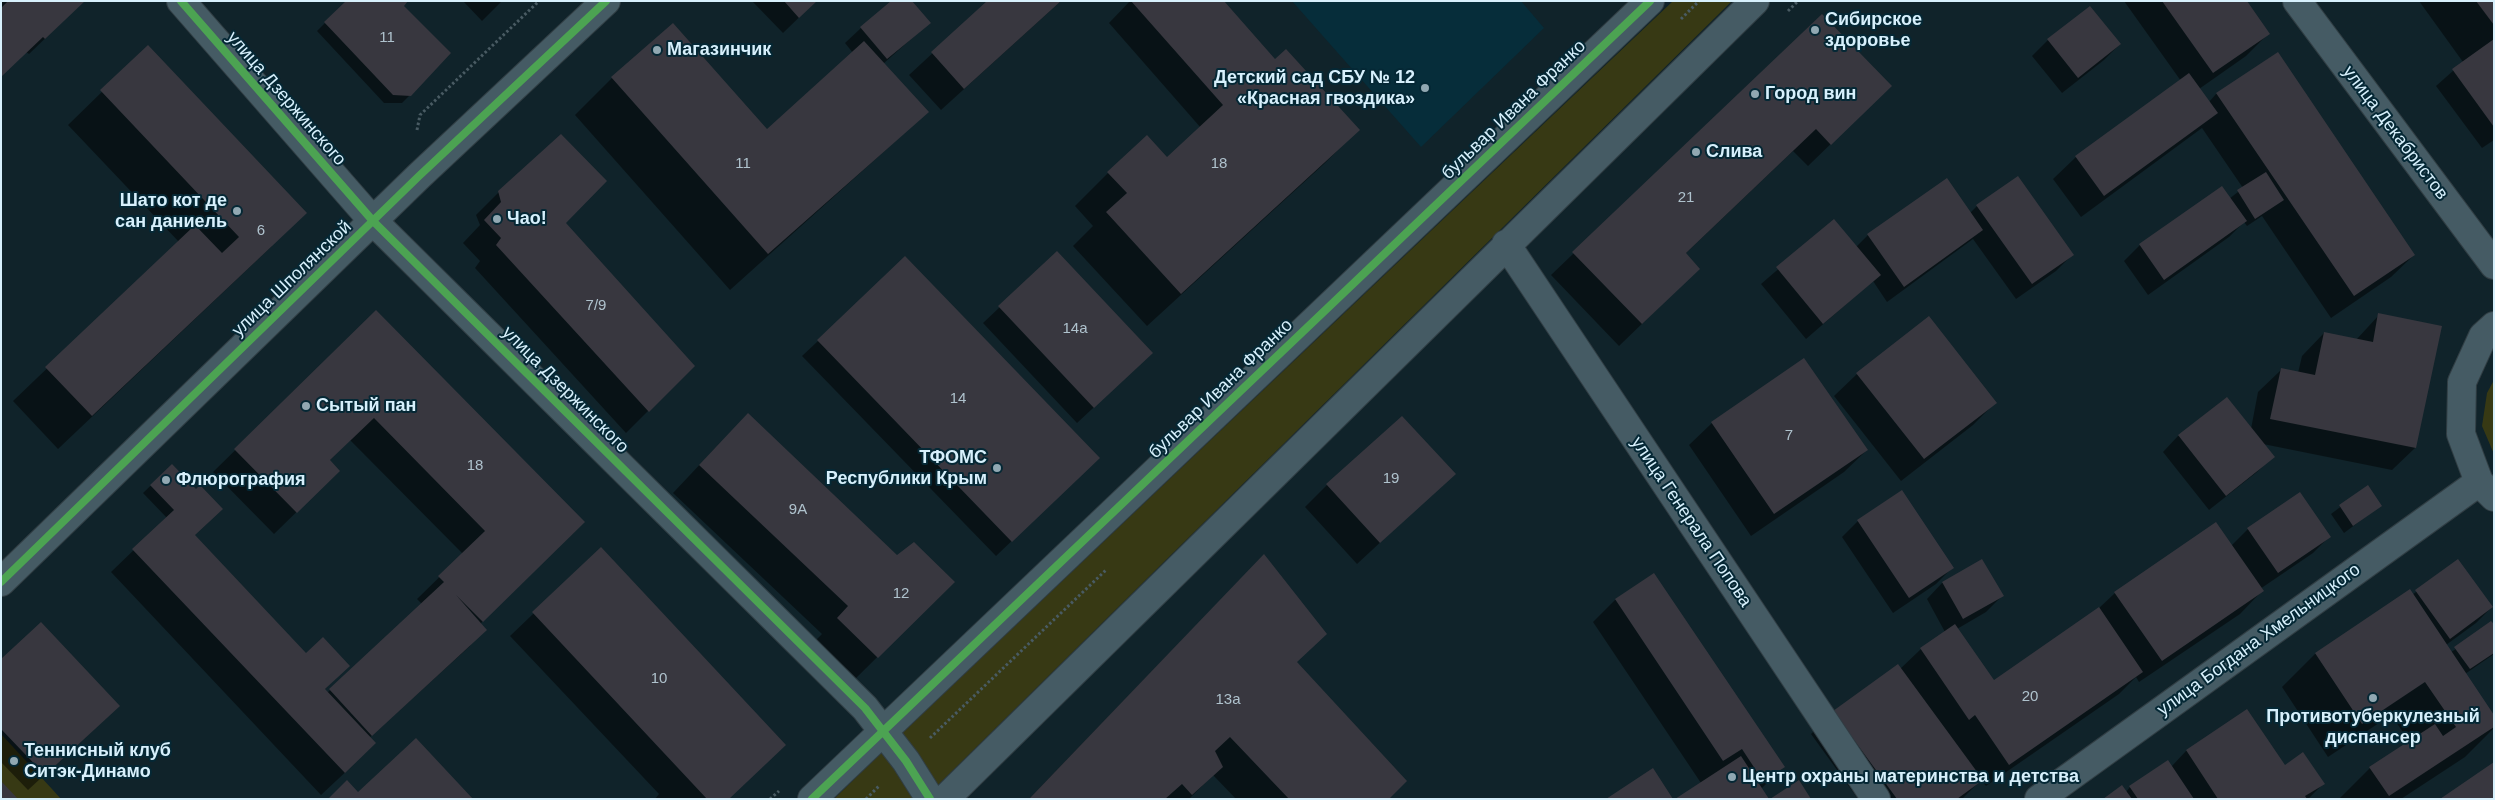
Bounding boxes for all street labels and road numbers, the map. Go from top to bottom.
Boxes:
street label: улица Дзержинского [222,28,350,170]
street label: бульвар Ивана Франко [1438,36,1590,184]
street label: улица Декабристов [2338,62,2452,204]
street label: улица Шполянской [228,216,356,342]
street label: бульвар Ивана Франко [1145,315,1297,463]
street label: улица Дзержинского [497,322,633,458]
street label: улица Генерала Попова [1626,433,1756,611]
street label: улица Богдана Хмельницкого [2153,559,2365,721]

